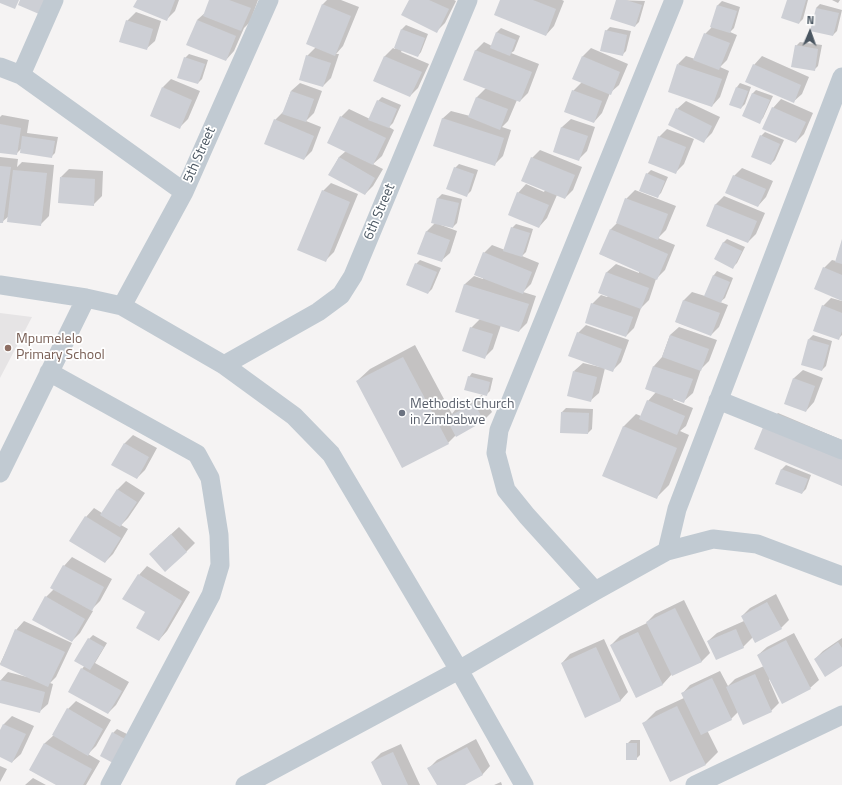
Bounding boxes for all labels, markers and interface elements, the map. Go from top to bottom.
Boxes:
north arrow [790,12,830,52]
text: N [806,12,815,28]
street label: 5th Street [180,124,220,186]
street label: 6th Street [361,181,399,243]
place label: Mpumelelo Primary School [16,332,105,364]
marker: Mpumelelo Primary School [3,343,13,353]
place label: Methodist Church in Zimbabwe [410,397,514,430]
marker: Methodist Church in Zimbabwe [397,408,407,418]

